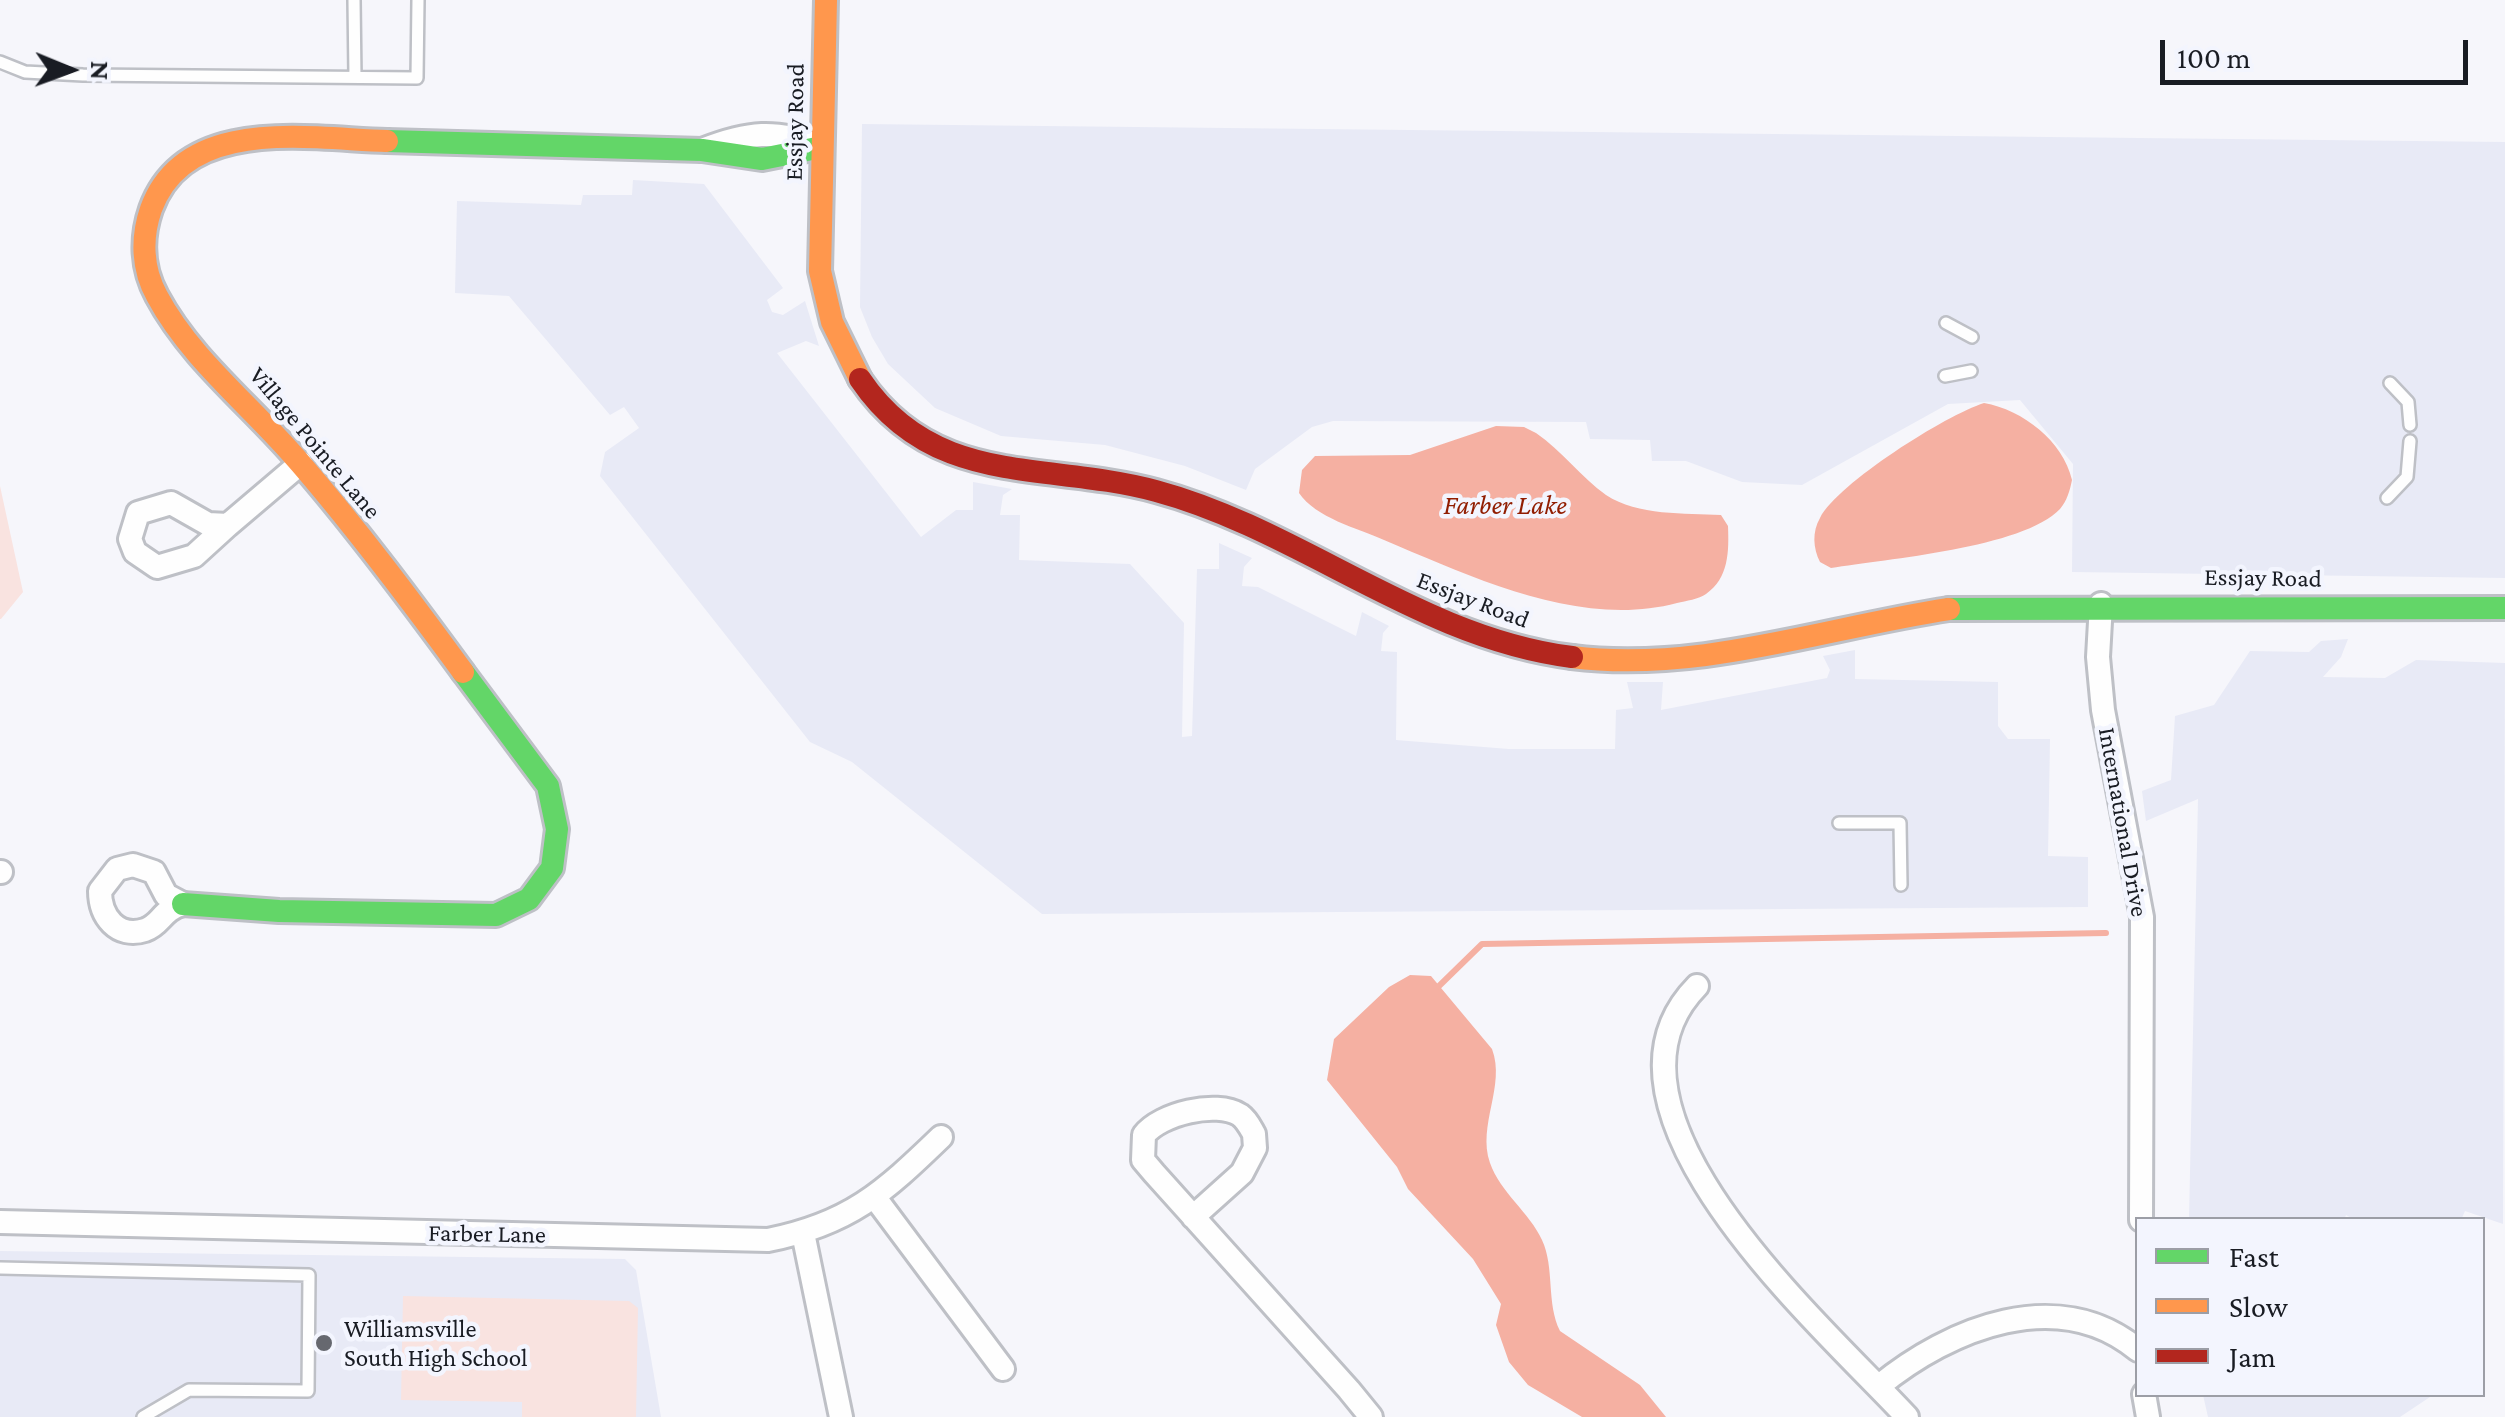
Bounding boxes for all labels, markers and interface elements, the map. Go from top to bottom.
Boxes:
north arrow [20,20,120,120]
scale bar [2165,20,2472,82]
text: 100 m [2177,41,2251,74]
text: N [85,61,116,80]
street label: Essjay Road [779,63,811,181]
street label: Village Pointe Lane [243,361,387,525]
water label: Farber Lake [1443,488,1567,522]
street label: Essjay Road [2204,562,2322,594]
street label: Essjay Road [1413,565,1533,635]
street label: International Drive [2092,725,2154,919]
legend [2135,1217,2485,1397]
street label: Farber Lane [428,1218,546,1250]
text: Fast [2229,1240,2279,1273]
text: Slow [2229,1290,2288,1323]
place label: Williamsville South High School [344,1314,528,1373]
marker: Williamsville South High School [313,1332,335,1354]
text: Jam [2229,1340,2276,1373]

